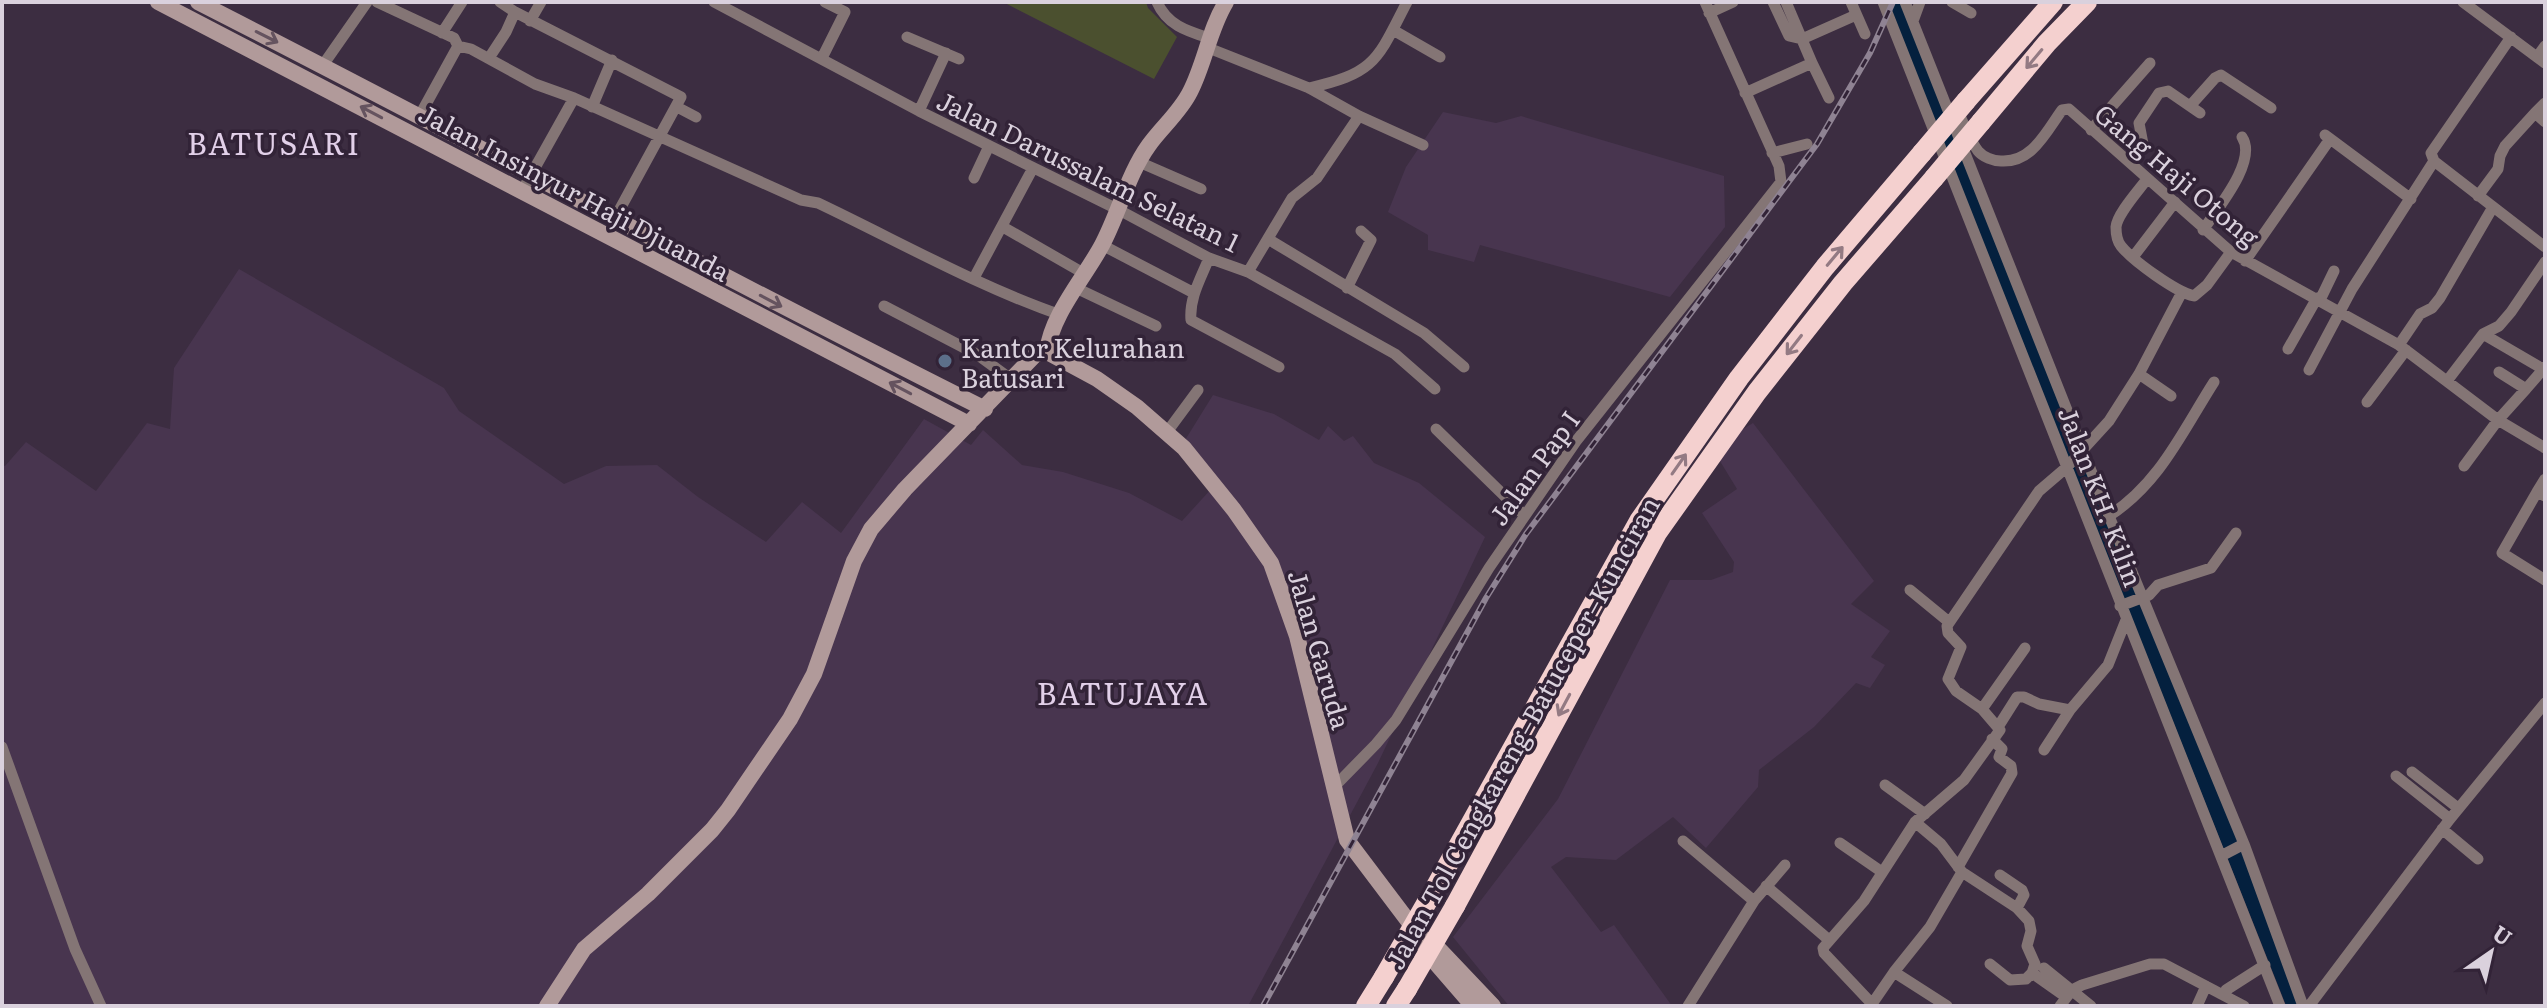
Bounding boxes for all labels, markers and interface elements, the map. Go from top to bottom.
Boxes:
one-way arrow [255,30,279,45]
one-way arrow [2025,49,2043,69]
street label: Jalan Darussalam Selatan 1 [931,80,1247,260]
street label: Jalan Insinyur Haji Djuanda [413,92,737,290]
street label: Gang Haji Otong [2087,93,2269,255]
one-way arrow [360,104,384,120]
district label: BATUSARI [187,120,361,164]
one-way arrow [1826,246,1844,266]
one-way arrow [758,293,782,309]
place label: Kantor Kelurahan Batusari [961,327,1185,396]
one-way arrow [1786,334,1803,355]
marker: Kantor Kelurahan Batusari [936,352,954,370]
one-way arrow [888,380,912,396]
street label: Jalan KH. Kilin [2050,400,2154,592]
street label: Jalan Pap I [1478,401,1588,533]
one-way arrow [1671,453,1687,475]
street label: Jalan Tol Cengkareng–Batuceper–Kunciran [1374,488,1668,976]
street label: Jalan Garuda [1280,565,1362,733]
district label: BATUJAYA [1037,670,1209,714]
one-way arrow [1556,692,1572,716]
north arrow [2451,912,2531,992]
text: U [2487,916,2519,953]

